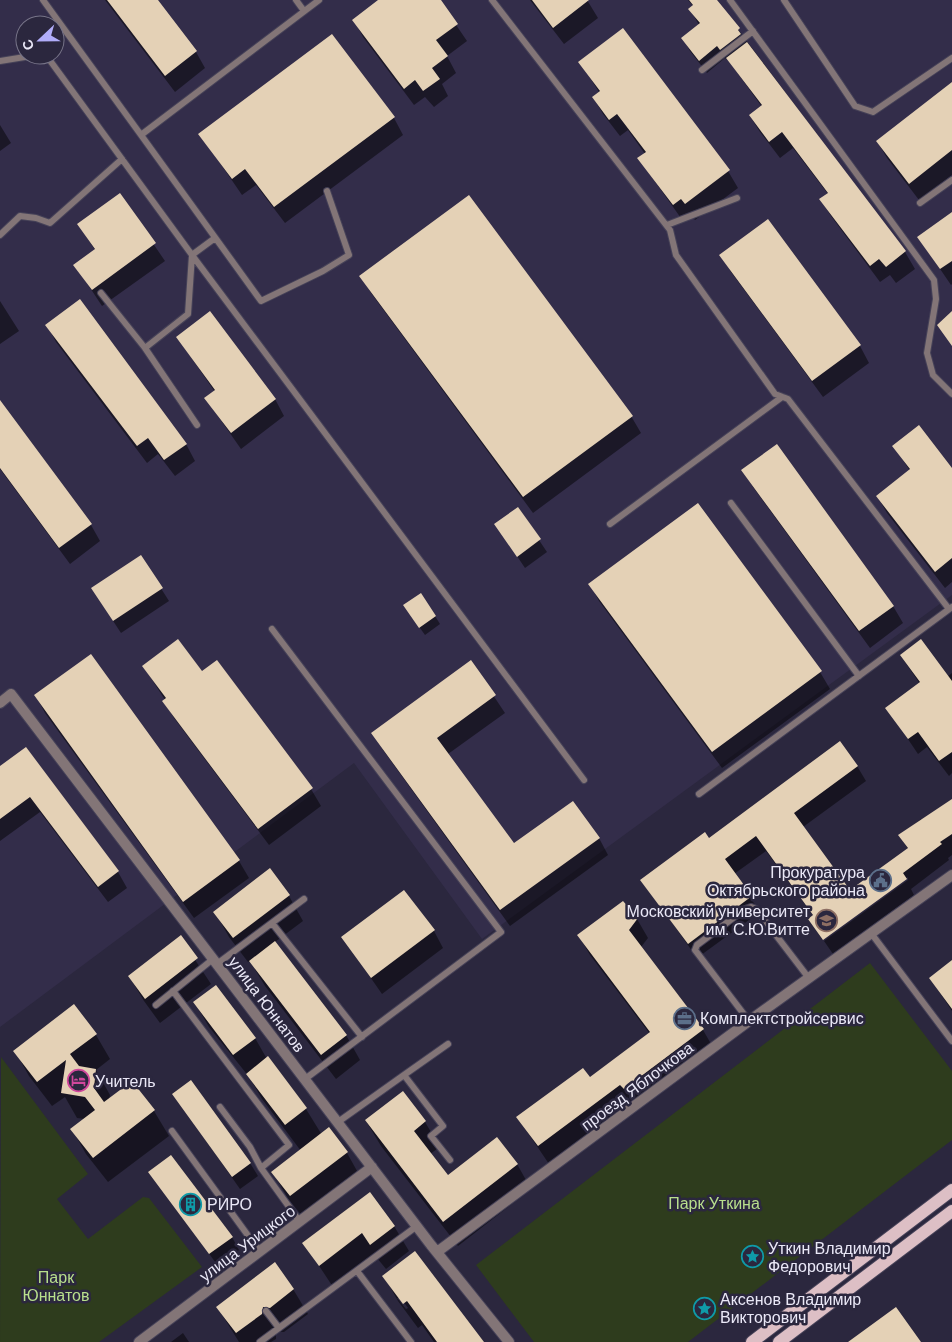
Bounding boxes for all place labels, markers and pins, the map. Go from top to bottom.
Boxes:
place label: Прокуратура Октябрьского района [707,862,865,901]
public building icon: Прокуратура Октябрьского района [869,869,893,893]
place label: Московский университет им. С.Ю.Витте [626,901,811,940]
school or university icon: Московский университет им. С.Ю.Витте [814,908,838,932]
office icon: Комплектстройсервис [672,1006,696,1030]
place label: Комплектстройсервис [700,1008,864,1029]
hotel icon: Учитель [67,1069,91,1093]
place label: Учитель [95,1071,156,1092]
building icon: РИРО [179,1192,203,1216]
place label: РИРО [207,1194,252,1215]
place label: Уткин Владимир Федорович [768,1238,891,1277]
place icon: Уткин Владимир Федорович [740,1245,764,1269]
place label: Аксенов Владимир Викторович [720,1289,861,1328]
place icon: Аксенов Владимир Викторович [692,1296,716,1320]

